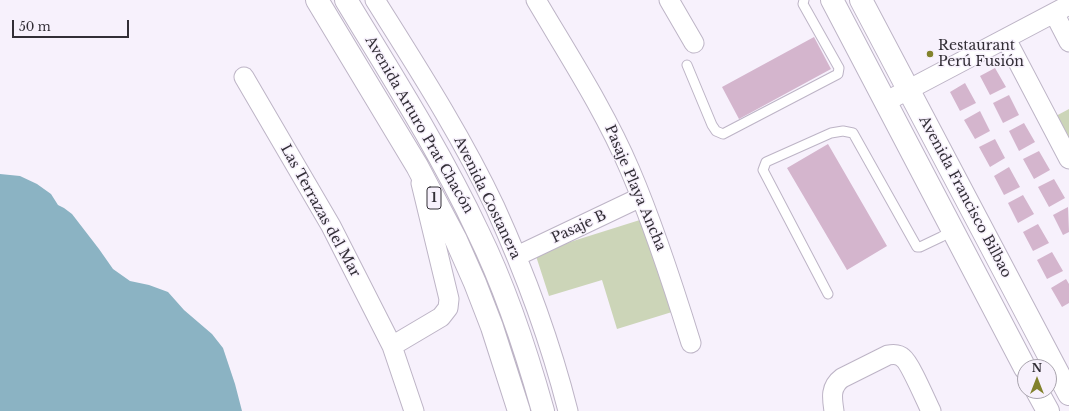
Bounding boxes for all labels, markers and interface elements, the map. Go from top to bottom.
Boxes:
scale bar [14,12,131,38]
text: 50 m [19,19,51,34]
street label: Avenida Arturo Prat Chacón [361,33,477,217]
place label: Restaurant Perú Fusión [938,38,1024,70]
marker: Restaurant Perú Fusión [925,49,935,59]
street label: Avenida Francisco Bilbao [915,113,1015,281]
street label: Pasaje Playa Ancha [601,123,669,253]
street label: Avenida Costanera [450,134,524,262]
street label: Las Terrazas del Mar [277,142,363,280]
road number: 1 [427,187,441,209]
street label: Pasaje B [549,207,609,247]
north arrow [1017,359,1057,399]
text: N [1032,361,1042,375]

